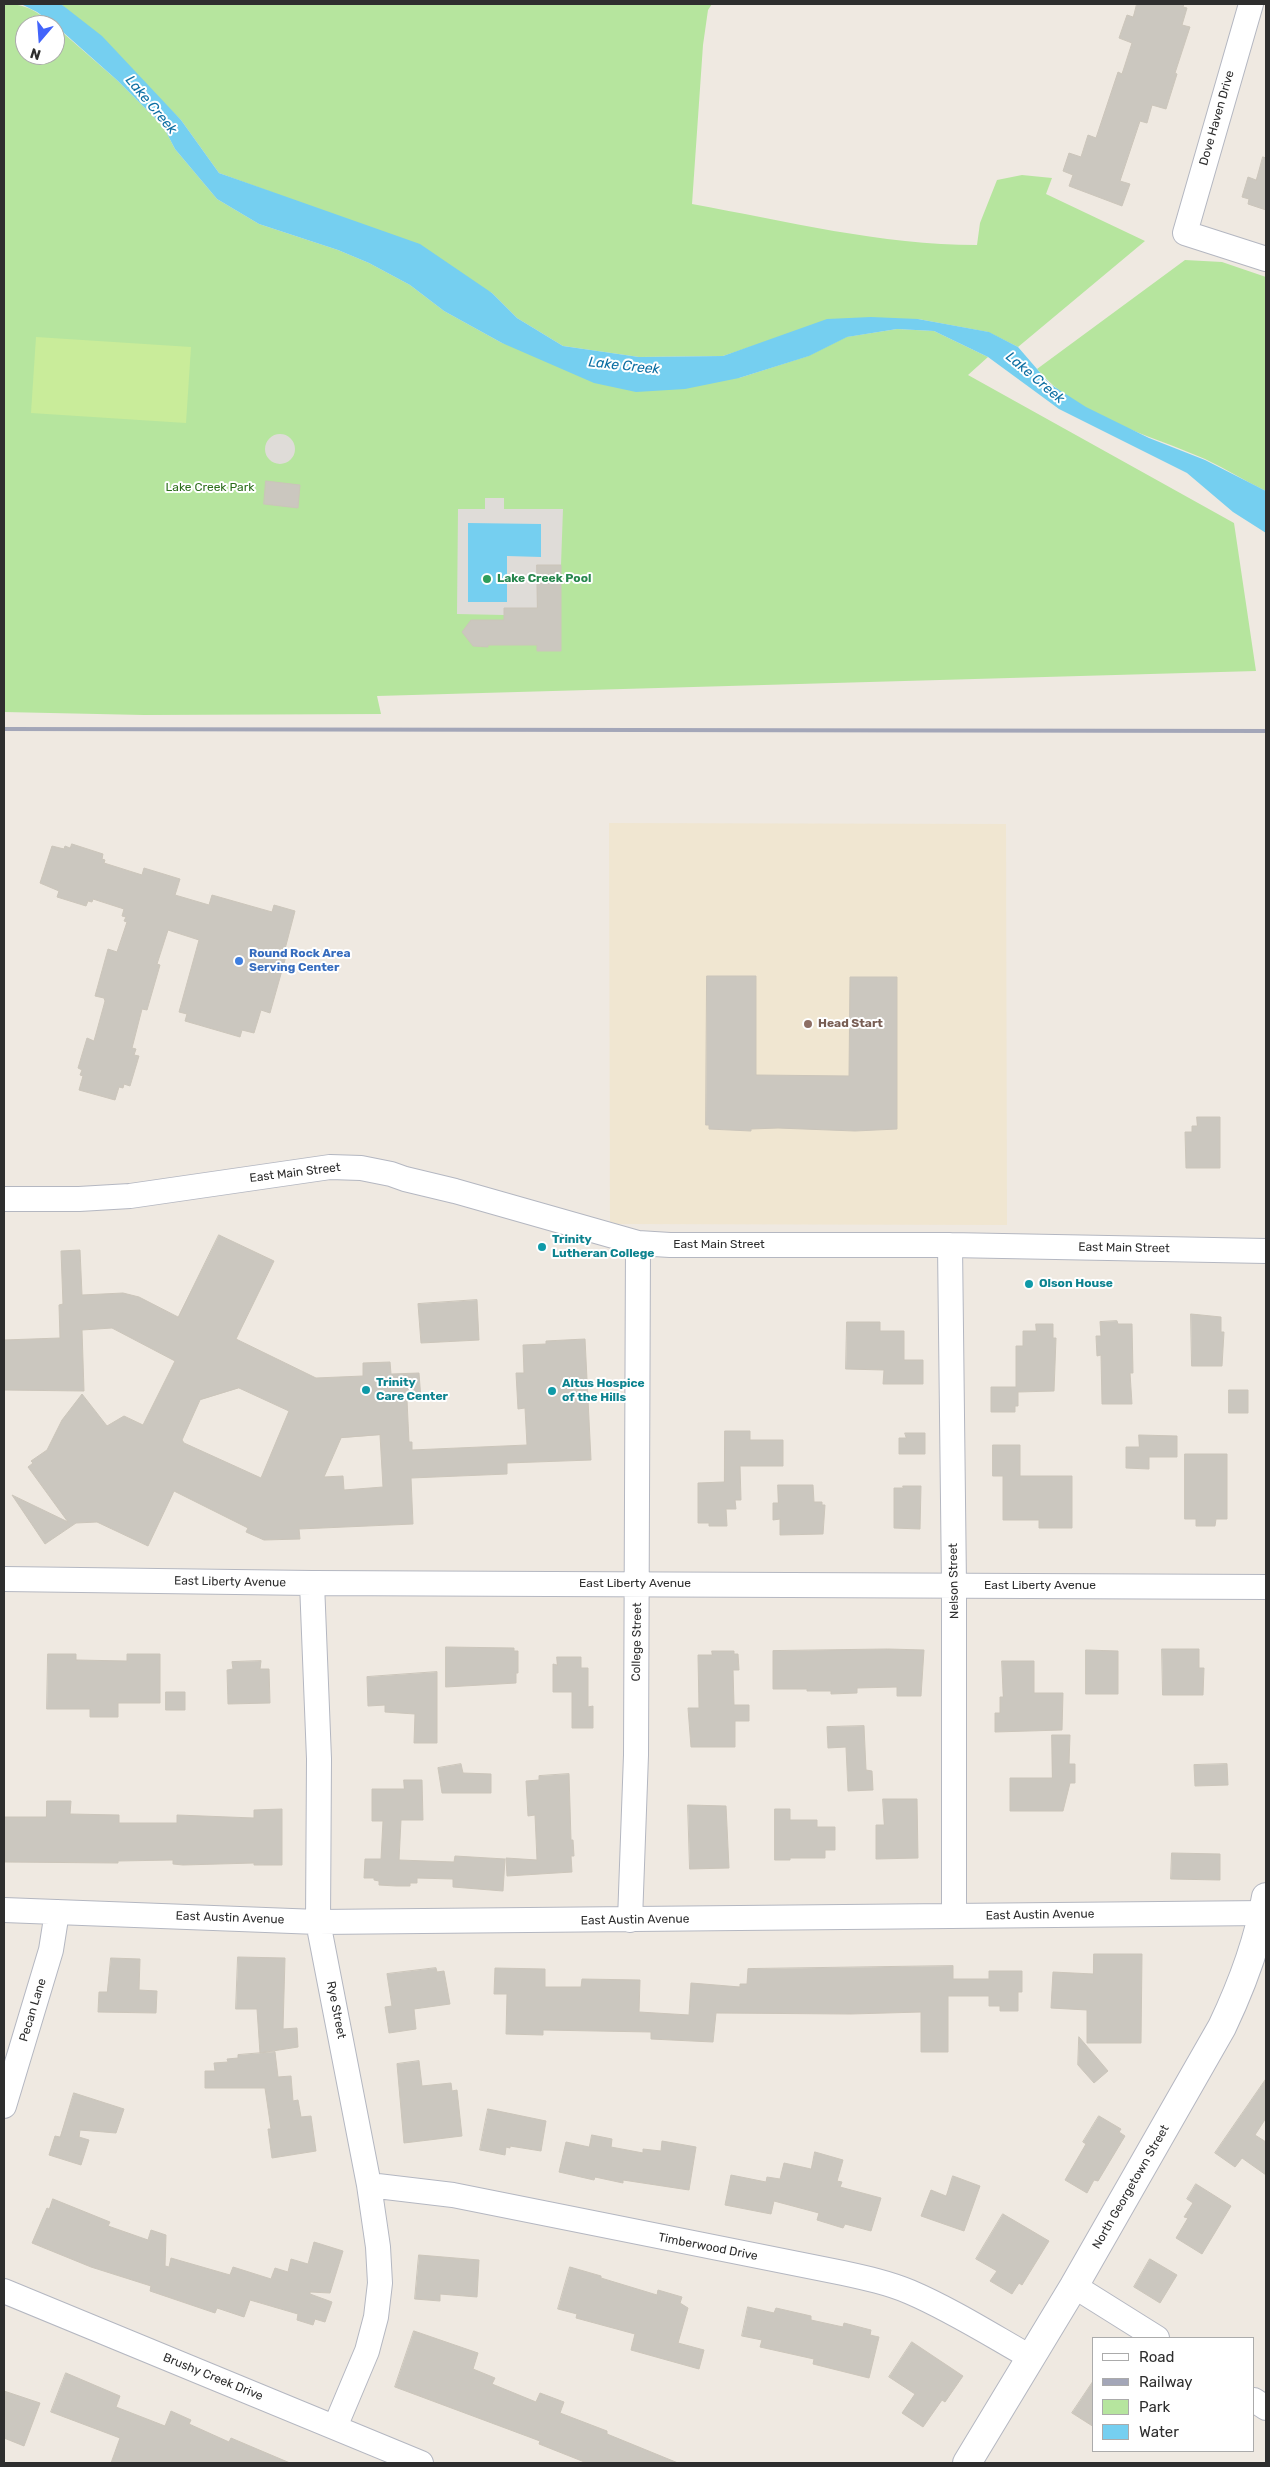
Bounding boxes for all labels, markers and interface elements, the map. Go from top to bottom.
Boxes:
north arrow [15,15,65,65]
text: N [28,44,43,63]
street label: Dove Haven Drive [1197,69,1237,167]
water label: Lake Creek [122,72,180,138]
water label: Lake Creek [1002,349,1068,407]
water label: Lake Creek [588,354,660,378]
park label: Lake Creek Park [166,481,254,495]
place label: Lake Creek Pool [497,572,591,586]
marker: Lake Creek Pool [481,573,493,585]
place label: Round Rock Area Serving Center [249,947,350,975]
marker: Round Rock Area Serving Center [233,955,245,967]
place label: Head Start [818,1017,883,1031]
marker: Head Start [802,1018,814,1030]
street label: East Main Street [249,1160,341,1186]
place label: Trinity Lutheran College [552,1233,654,1261]
street label: East Main Street [673,1238,765,1252]
street label: East Main Street [1078,1240,1170,1256]
marker: Trinity Lutheran College [536,1241,548,1253]
place label: Olson House [1039,1277,1113,1291]
marker: Olson House [1023,1278,1035,1290]
place label: Trinity Care Center [376,1376,448,1404]
place label: Altus Hospice of the Hills [562,1377,645,1405]
marker: Trinity Care Center [360,1384,372,1396]
marker: Altus Hospice of the Hills [546,1385,558,1397]
street label: Nelson Street [946,1543,962,1619]
street label: East Liberty Avenue [174,1574,286,1590]
street label: East Liberty Avenue [579,1577,691,1591]
street label: East Liberty Avenue [984,1579,1096,1593]
street label: College Street [629,1602,645,1682]
street label: East Austin Avenue [985,1907,1095,1923]
street label: East Austin Avenue [175,1909,285,1927]
street label: East Austin Avenue [580,1912,690,1928]
street label: Pecan Lane [17,1977,49,2043]
street label: Rye Street [323,1980,349,2040]
street label: North Georgetown Street [1090,2122,1172,2252]
street label: Timberwood Drive [657,2230,759,2264]
legend [1092,2337,1255,2452]
text: Road [1139,2348,1175,2366]
street label: Brushy Creek Drive [161,2350,265,2404]
text: Railway [1139,2373,1193,2391]
text: Park [1139,2398,1170,2416]
text: Water [1139,2423,1179,2441]

